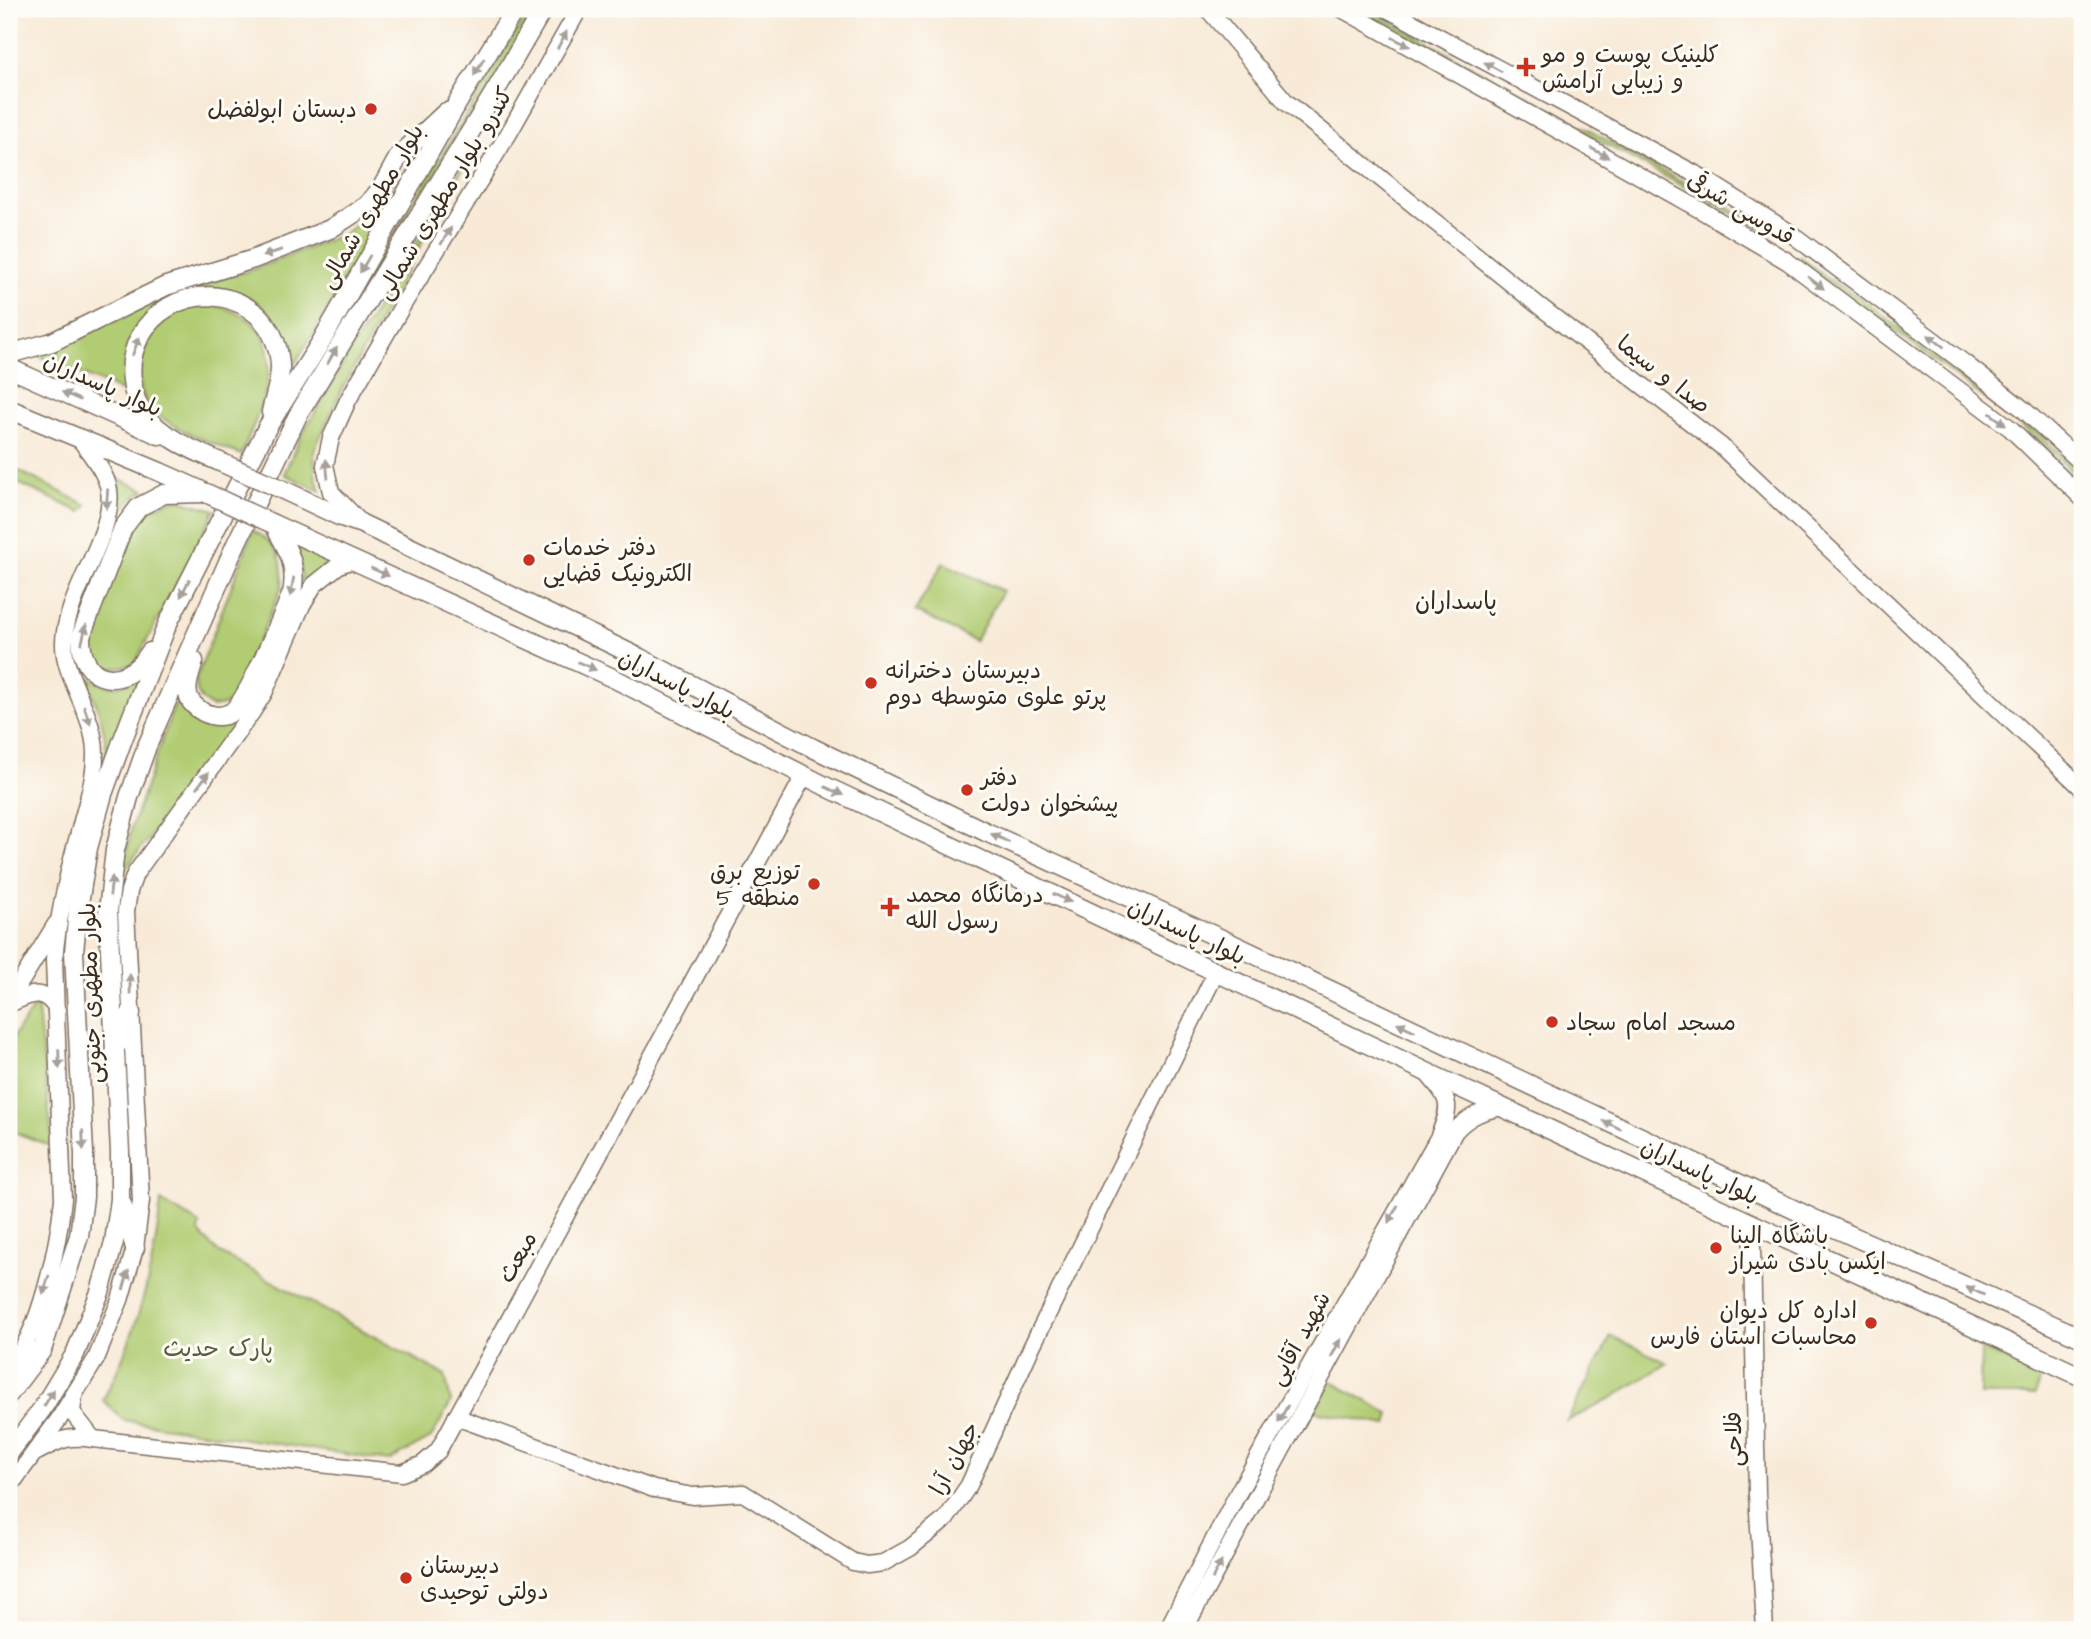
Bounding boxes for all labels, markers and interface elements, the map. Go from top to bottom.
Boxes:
one-way arrow [556,30,568,50]
one-way arrow [1392,36,1412,48]
place label: کلینیک پوست و مو و زیبایی آرامش [1540,39,1719,97]
marker: کلینیک پوست و مو و زیبایی آرامش [1516,57,1536,77]
one-way arrow [473,58,486,77]
one-way arrow [1483,61,1503,73]
street label: کندرو بلوار مطهری شمالی [370,82,518,304]
place label: دبستان ابولفضل [207,94,357,126]
marker: دبستان ابولفضل [363,101,379,117]
street label: بلوار مطهری شمالی [313,119,429,293]
one-way arrow [1590,147,1610,159]
street label: قدوسی شرقی [1681,164,1800,253]
one-way arrow [439,226,452,245]
one-way arrow [261,248,282,259]
one-way arrow [360,254,372,274]
one-way arrow [1807,275,1825,289]
street label: صدا و سیما [1610,328,1717,422]
one-way arrow [1927,334,1945,349]
one-way arrow [131,335,142,356]
street label: بلوار پاسداران [38,345,167,425]
one-way arrow [326,347,338,366]
one-way arrow [61,390,81,402]
one-way arrow [1989,412,2007,426]
one-way arrow [322,458,333,480]
one-way arrow [102,488,113,510]
place label: دفتر خدمات الکترونیک قضایی [543,532,692,590]
marker: دفتر خدمات الکترونیک قضایی [521,552,537,568]
one-way arrow [370,566,390,578]
one-way arrow [286,576,297,598]
one-way arrow [180,578,191,598]
district label: پاسداران [1415,585,1497,619]
one-way arrow [78,623,89,645]
street label: بلوار پاسداران [613,642,740,728]
place label: دبیرستان دخترانه پرتو علوی متوسطه دوم [885,655,1107,714]
one-way arrow [577,660,597,672]
marker: دبیرستان دخترانه پرتو علوی متوسطه دوم [863,675,879,691]
one-way arrow [82,705,93,726]
place label: دفتر پیشخوان دولت [979,762,1119,820]
one-way arrow [195,771,209,789]
marker: دفتر پیشخوان دولت [959,782,975,798]
one-way arrow [824,785,844,796]
one-way arrow [990,832,1011,843]
place label: توزیع برق منطقه 5 [710,856,800,914]
one-way arrow [105,875,116,897]
marker: توزیع برق منطقه 5 [806,876,822,892]
place label: درمانگاه محمد رسول الله [906,879,1044,937]
street label: بلوار پاسداران [1122,891,1251,973]
one-way arrow [1052,893,1072,904]
marker: درمانگاه محمد رسول الله [880,897,900,917]
street label: بلوار مطهری جنوبی [72,902,110,1084]
one-way arrow [125,973,136,995]
place label: مسجد امام سجاد [1566,1007,1736,1040]
marker: مسجد امام سجاد [1544,1014,1560,1030]
one-way arrow [1396,1022,1416,1033]
one-way arrow [53,1049,64,1071]
one-way arrow [1602,1119,1622,1131]
one-way arrow [78,1129,89,1151]
street label: بلوار پاسداران [1635,1131,1764,1213]
one-way arrow [1387,1205,1399,1224]
place label: باشگاه الینا ایکس بادی شیراز [1728,1220,1886,1278]
street label: مبعث [491,1226,545,1289]
marker: باشگاه الینا ایکس بادی شیراز [1708,1240,1724,1256]
one-way arrow [121,1269,132,1291]
one-way arrow [40,1275,51,1296]
one-way arrow [1964,1285,1985,1296]
street label: شهید آقایی [1261,1286,1339,1391]
place label: اداره کل دیوان محاسبات استان فارس [1650,1295,1857,1353]
marker: اداره کل دیوان محاسبات استان فارس [1863,1315,1879,1331]
park label: پارک حدیث [163,1333,273,1365]
one-way arrow [1330,1338,1342,1358]
one-way arrow [42,1388,55,1407]
one-way arrow [1277,1404,1289,1423]
street label: فلاحی [1718,1411,1750,1467]
street label: جهان آرا [922,1416,988,1501]
place label: دبیرستان دولتی توحیدی [420,1550,549,1608]
one-way arrow [1211,1560,1223,1580]
marker: دبیرستان دولتی توحیدی [398,1570,414,1586]

